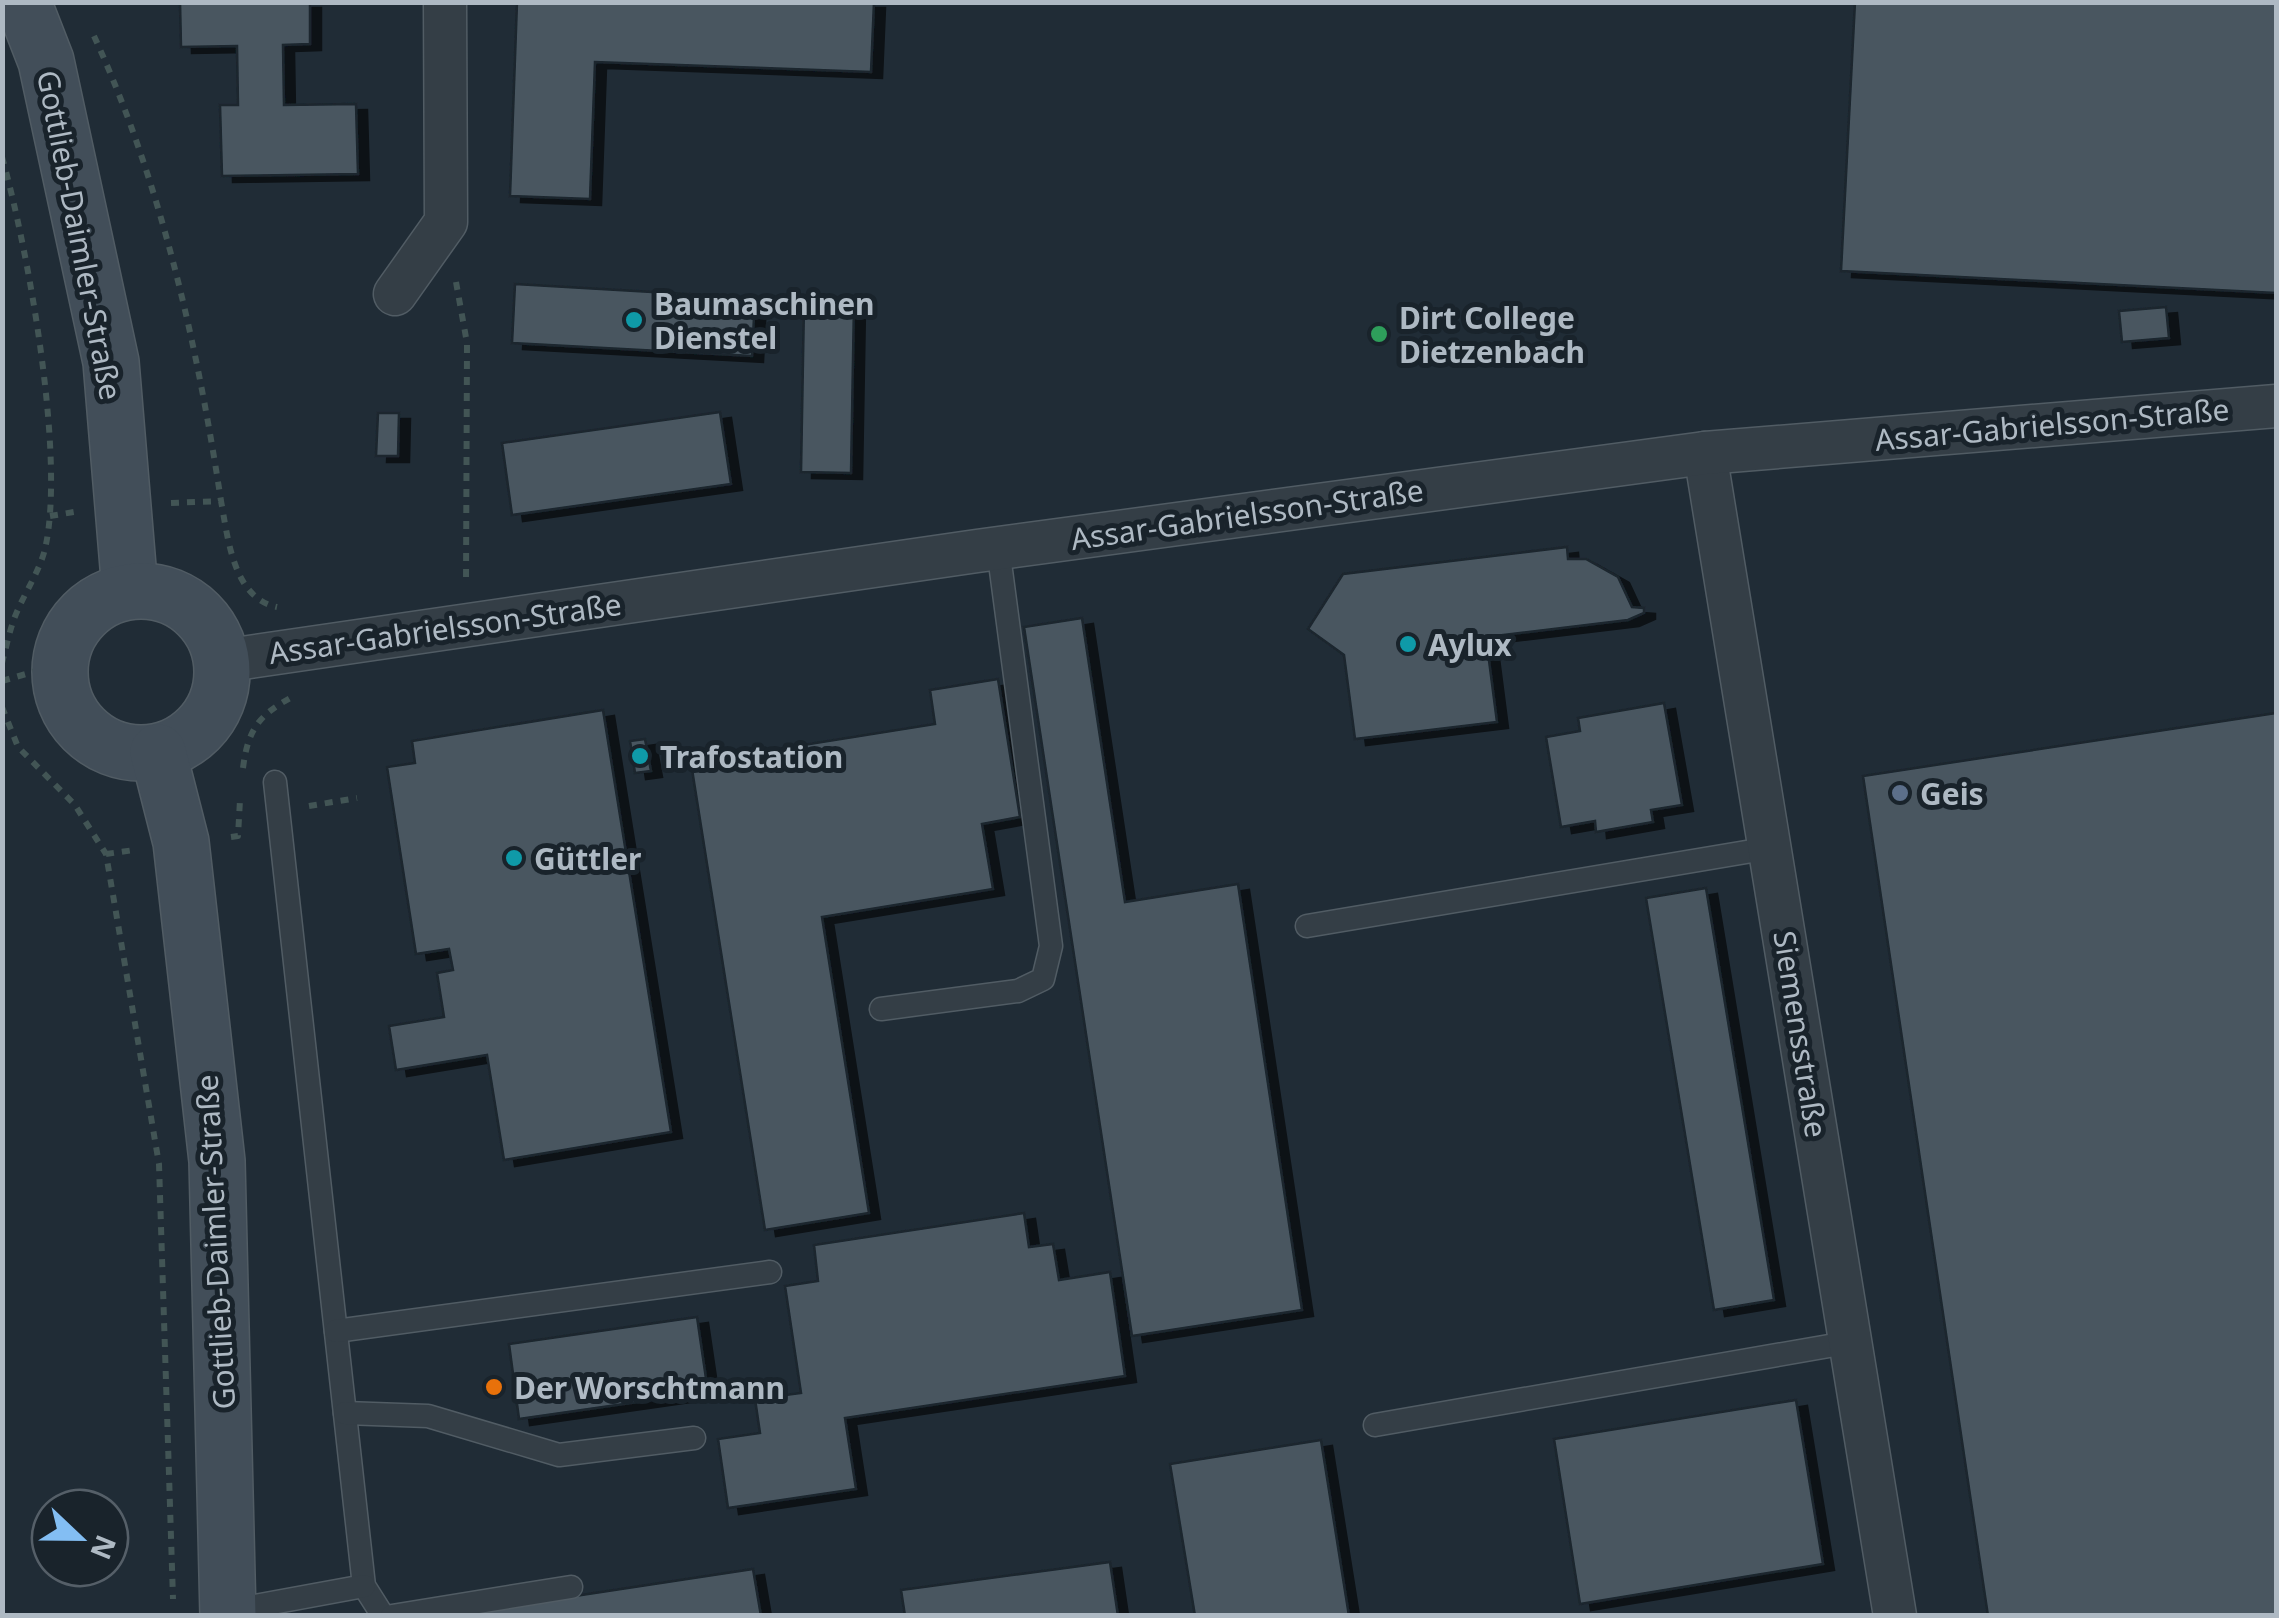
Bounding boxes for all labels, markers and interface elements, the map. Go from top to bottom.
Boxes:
street label: Gottlieb-Daimler-Straße [28,67,132,403]
place label: Baumaschinen Dienstel [654,283,875,358]
place label: Dirt College Dietzenbach [1399,297,1585,372]
marker: Baumaschinen Dienstel [623,309,645,331]
marker: Dirt College Dietzenbach [1368,323,1390,345]
street label: Assar-Gabrielsson-Straße [1873,388,2231,460]
street label: Assar-Gabrielsson-Straße [1068,469,1426,559]
street label: Assar-Gabrielsson-Straße [266,583,624,673]
place label: Aylux [1428,624,1512,665]
marker: Aylux [1397,633,1419,655]
place label: Trafostation [660,736,843,777]
marker: Trafostation [629,745,651,767]
place label: Geis [1920,773,1984,814]
marker: Geis [1889,782,1911,804]
place label: Güttler [534,838,642,879]
marker: Güttler [503,847,525,869]
street label: Siemensstraße [1764,928,1838,1140]
street label: Gottlieb-Daimler-Straße [186,1074,244,1410]
place label: Der Worschtmann [514,1367,785,1408]
marker: Der Worschtmann [483,1376,505,1398]
north arrow [30,1488,130,1588]
text: N [82,1530,126,1565]

